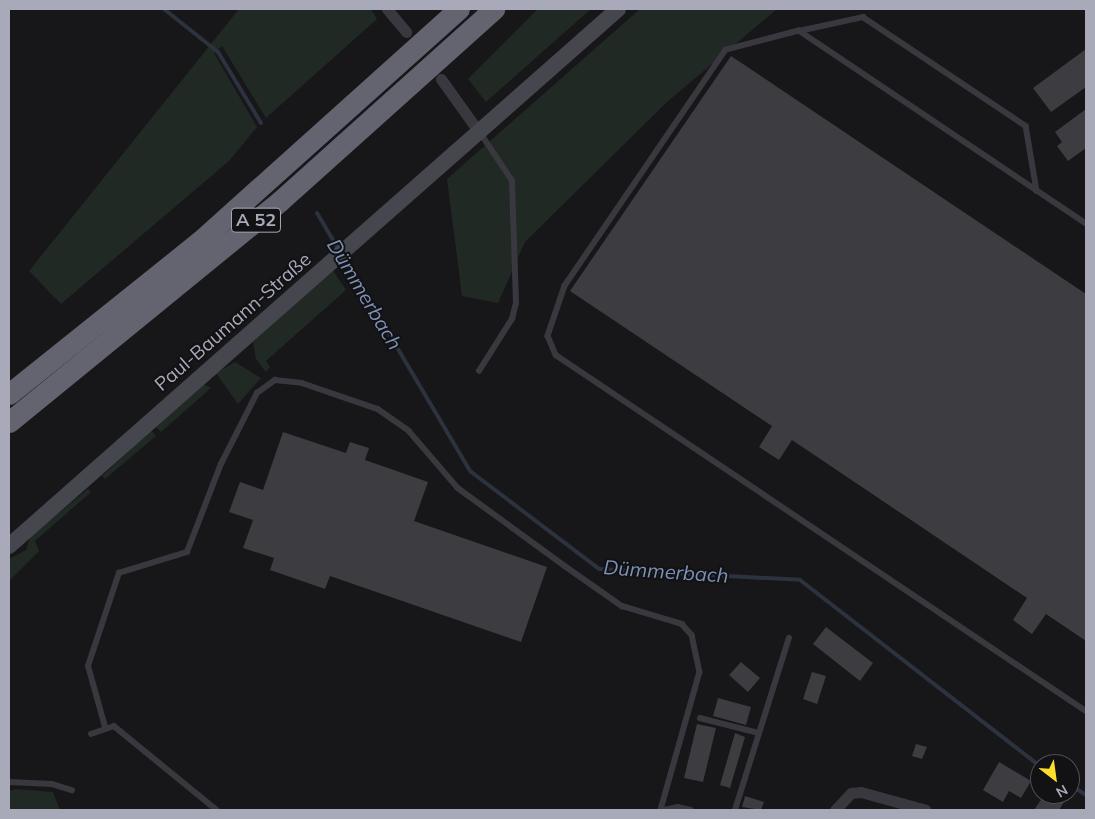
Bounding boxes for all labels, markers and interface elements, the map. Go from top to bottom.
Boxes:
road number: A 52 [230,204,282,236]
water label: Dümmerbach [322,234,408,354]
street label: Paul-Baumann-Straße [150,248,316,396]
water label: Dümmerbach [603,555,729,587]
north arrow [1030,754,1080,804]
text: N [1053,781,1071,802]

